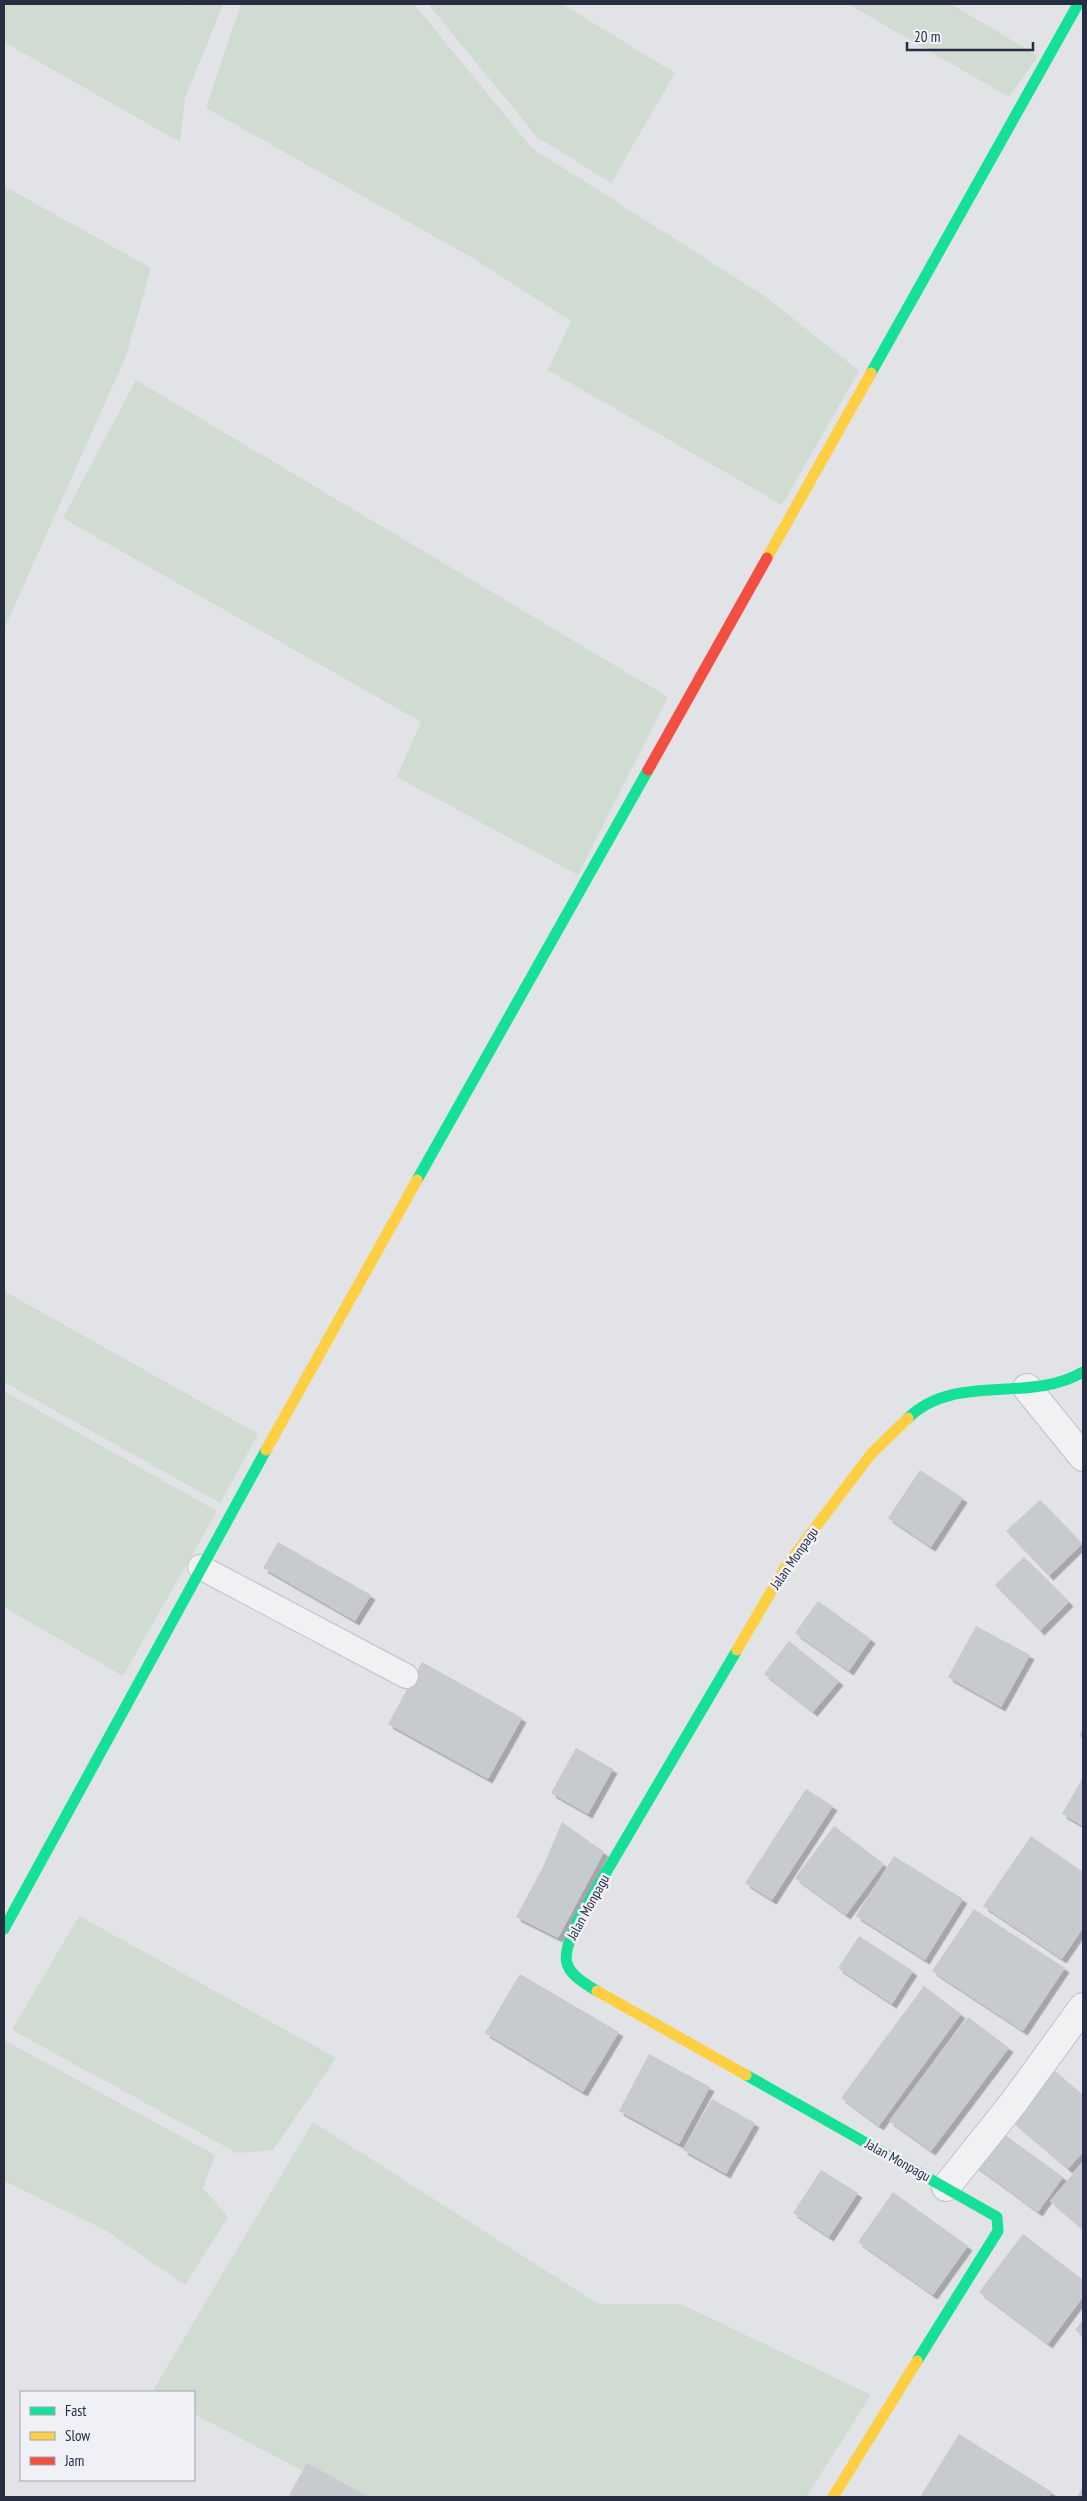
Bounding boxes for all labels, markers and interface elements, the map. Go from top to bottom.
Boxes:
scale bar [907,20,1033,52]
text: 20 m [914,27,940,46]
street label: Jalan Monpagu [765,1523,822,1593]
street label: Jalan Monpagu [562,1871,613,1944]
street label: Jalan Monpagu [861,2134,934,2185]
legend [20,2391,195,2481]
text: Fast [65,2401,86,2420]
text: Slow [65,2426,90,2445]
text: Jam [64,2451,84,2470]

